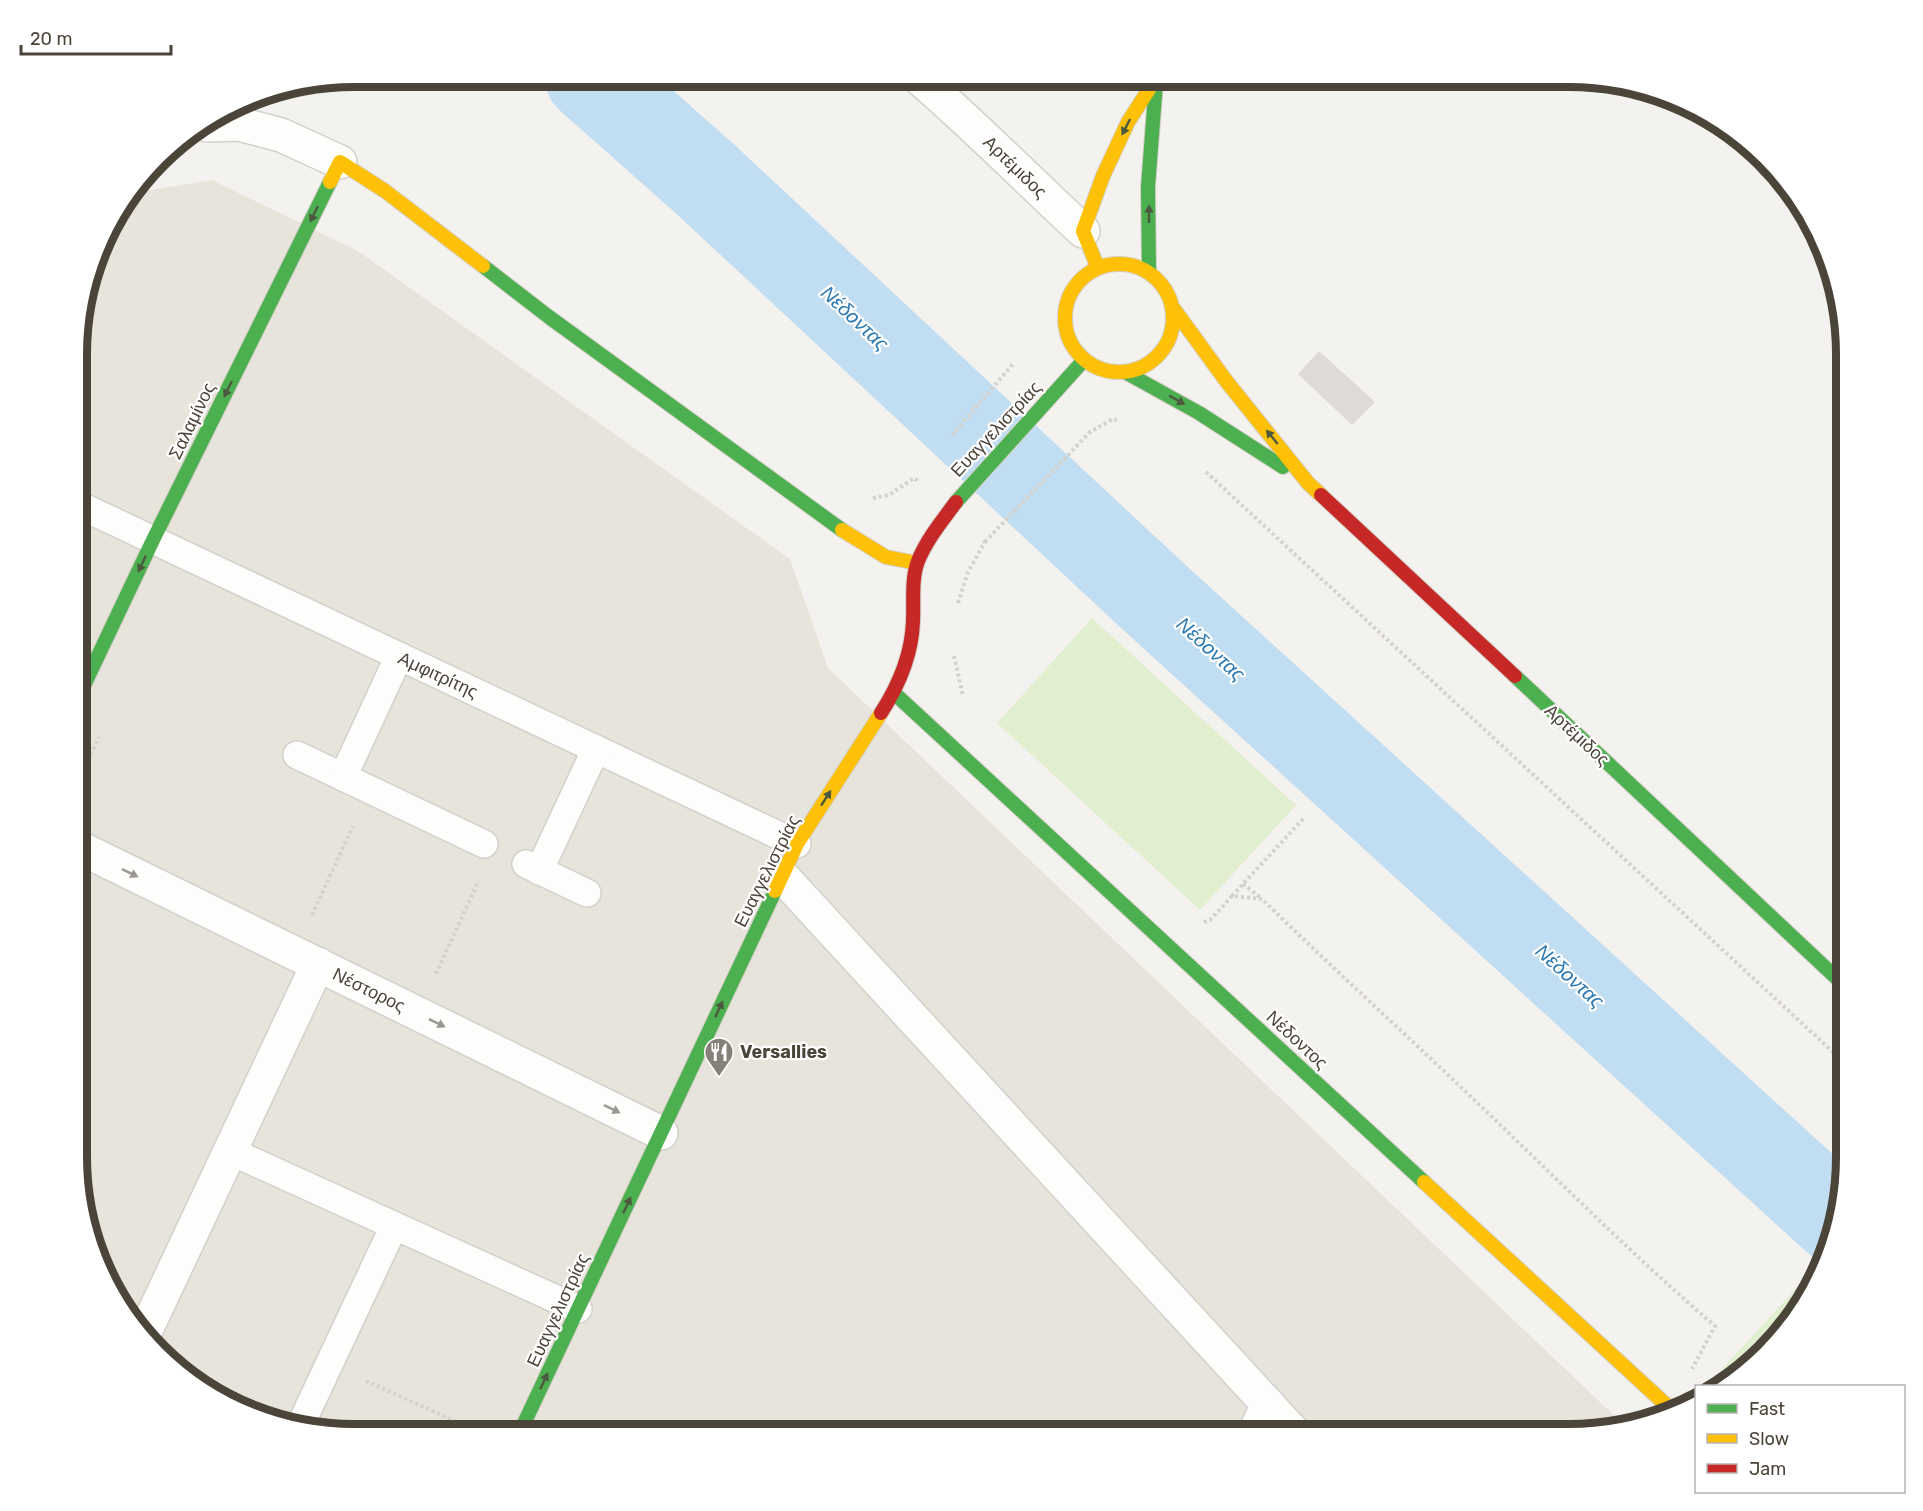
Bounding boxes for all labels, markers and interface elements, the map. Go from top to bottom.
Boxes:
scale bar [21,18,171,56]
text: 20 m [30,28,72,50]
one-way arrow [1121,119,1131,136]
street label: Αρτέμιδος [979,131,1052,203]
one-way arrow [1144,204,1154,223]
one-way arrow [309,206,319,223]
water label: Νέδoντας [816,281,894,356]
street label: Ευαγγελιστρίας [946,376,1046,481]
street label: Σαλαμίνος [164,379,220,463]
one-way arrow [223,380,233,398]
one-way arrow [1168,395,1185,405]
one-way arrow [1265,429,1278,445]
one-way arrow [137,556,146,573]
water label: Νέδoντας [1172,612,1250,686]
street label: Αμφιτρίτης [395,647,482,703]
street label: Αρτέμιδος [1540,700,1614,771]
one-way arrow [821,790,832,806]
street label: Ευαγγελιστρίας [729,811,805,931]
one-way arrow [122,868,139,877]
water label: Νέδoντας [1531,939,1609,1013]
street label: Νέστορος [329,963,409,1017]
one-way arrow [714,1000,724,1018]
street label: Νέδοντος [1262,1006,1332,1074]
one-way arrow [429,1019,446,1028]
restaurant icon: Versallies [703,1036,735,1078]
place label: Versallies [740,1041,827,1063]
one-way arrow [604,1105,621,1114]
one-way arrow [623,1196,632,1213]
street label: Ευαγγελιστρίας [522,1249,594,1370]
one-way arrow [539,1373,548,1390]
legend [1695,1385,1905,1493]
text: Fast [1749,1398,1785,1420]
text: Slow [1749,1428,1789,1450]
text: Jam [1749,1458,1786,1480]

